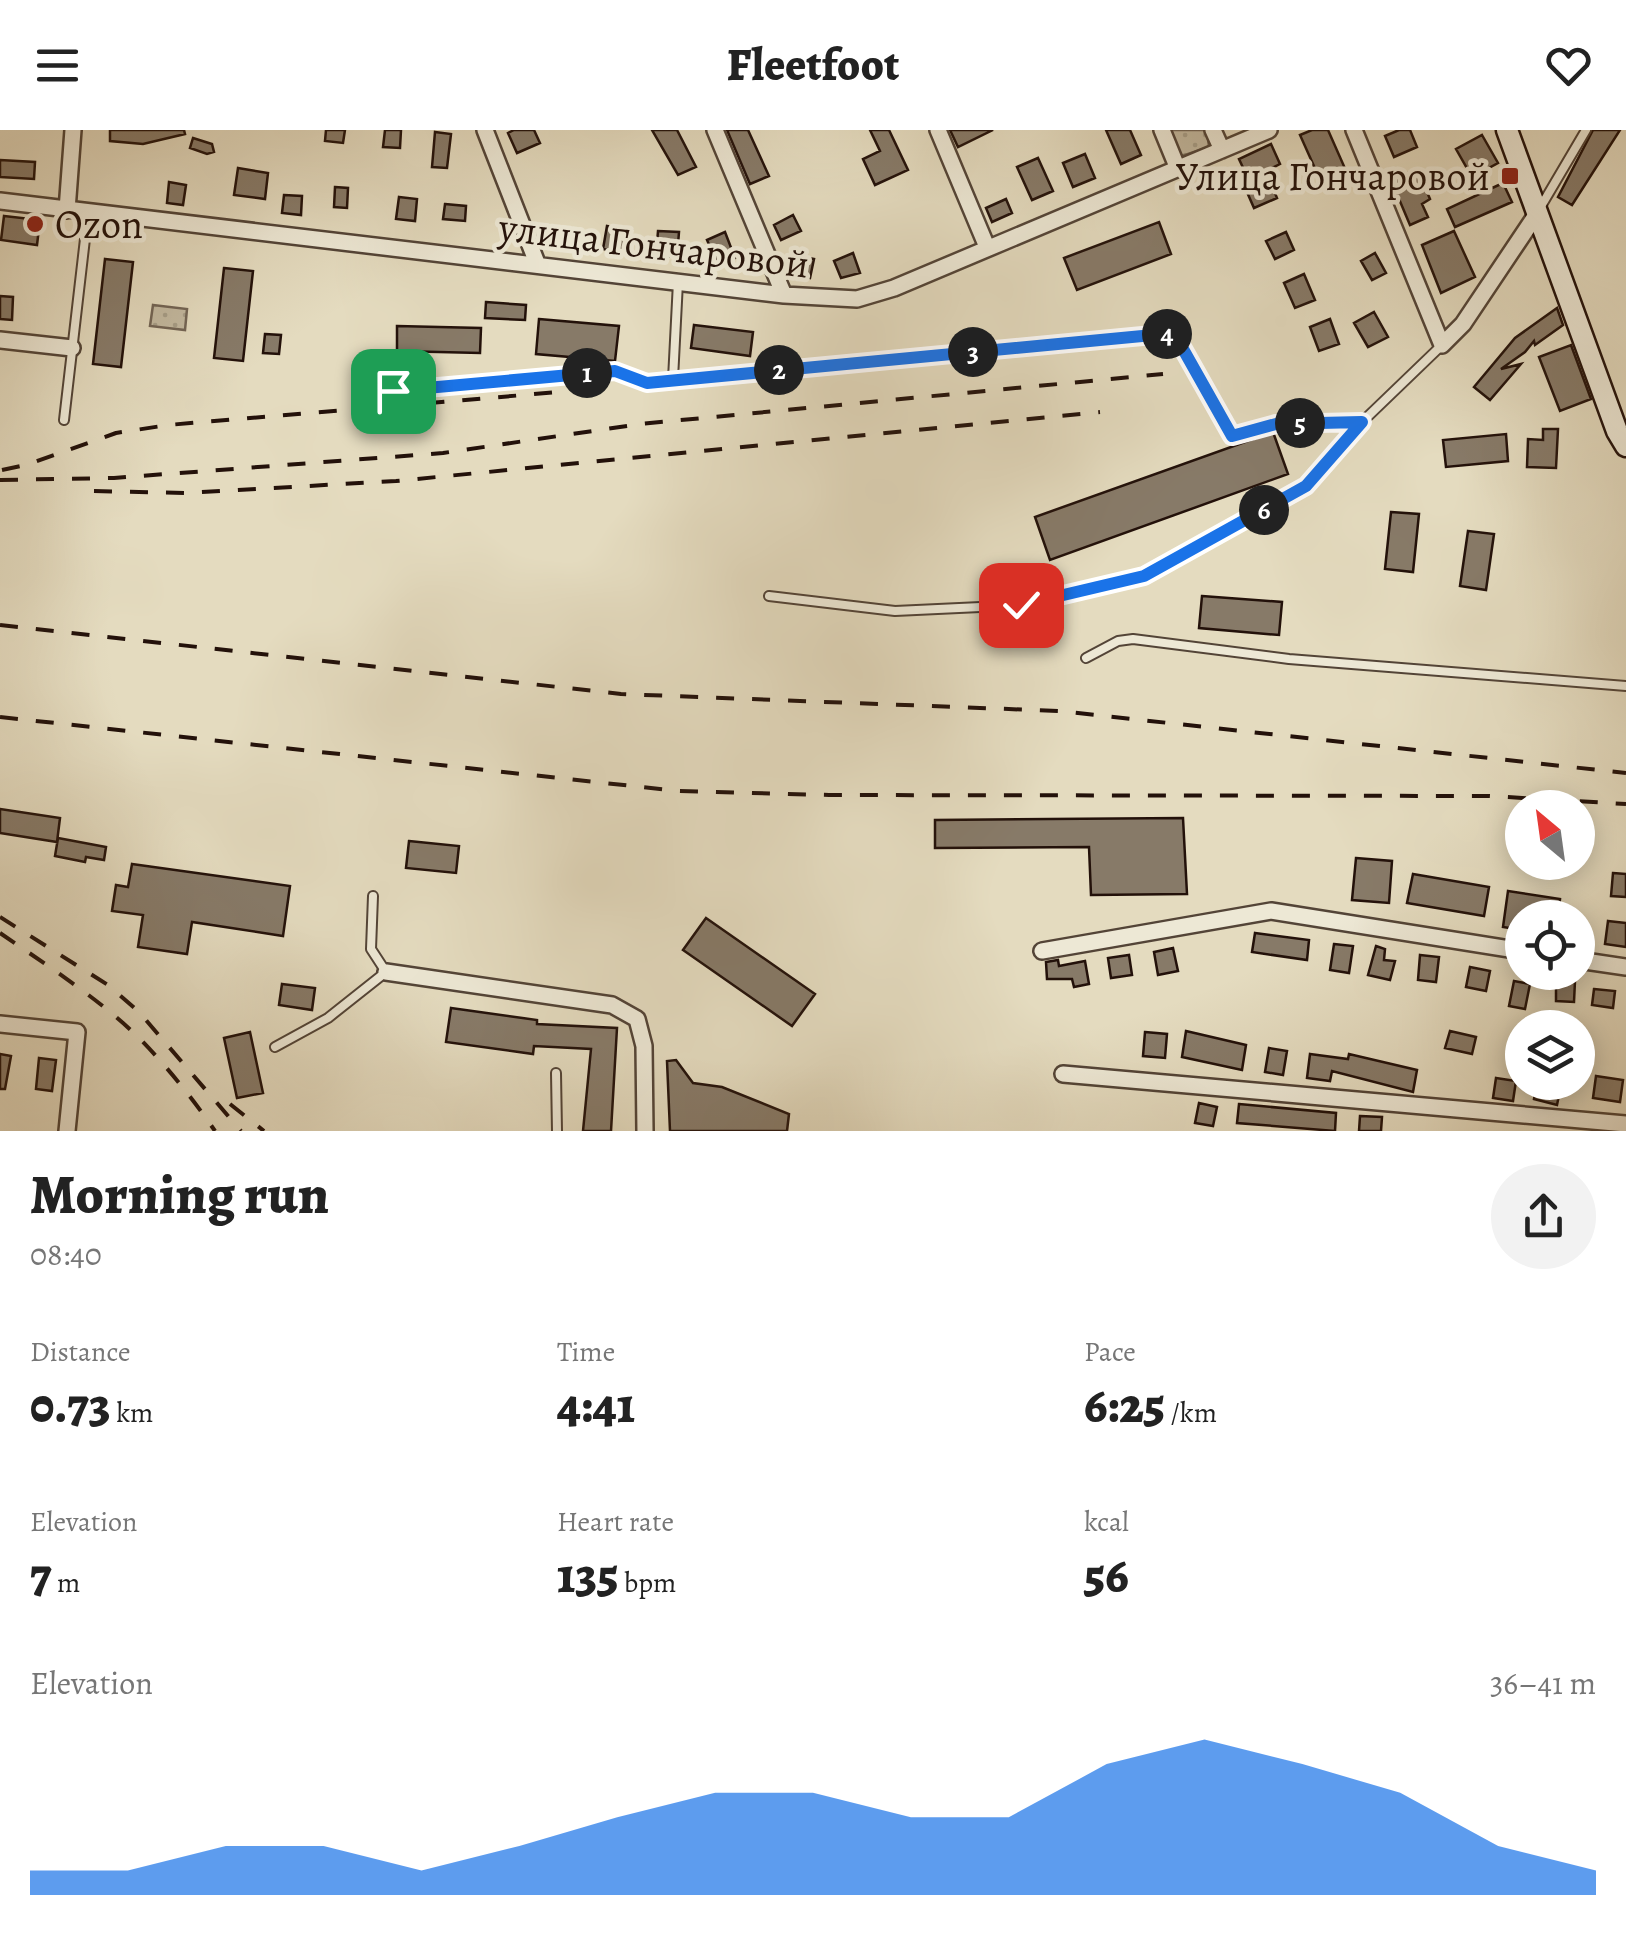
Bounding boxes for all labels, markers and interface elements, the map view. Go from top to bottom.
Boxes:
text: Fleetfoot [727,34,899,96]
icon: menu [30,38,85,93]
icon: heart [1541,38,1596,93]
place label: Улица Гончаровой [1175,149,1490,204]
marker: Улица Гончаровой [1499,165,1521,187]
place label: Ozon [55,197,143,252]
street label: улица Гончаровой [495,199,812,292]
marker: Ozon [24,213,46,235]
pin: 4 [1142,309,1192,359]
text: 4 [1160,315,1174,353]
pin: 3 [948,327,998,377]
text: 3 [967,333,979,371]
pin: 2 [754,345,804,395]
pin: 1 [562,348,612,398]
pin [351,349,436,434]
text: 2 [772,351,786,389]
text: 1 [582,354,592,392]
icon: arrive [366,364,421,419]
pin: 5 [1275,398,1325,448]
text: 5 [1294,404,1306,442]
pin: 6 [1239,485,1289,535]
text: 6 [1257,491,1271,529]
pin [979,563,1064,648]
icon: check [994,578,1049,633]
north arrow [1505,790,1595,880]
map controls [1505,790,1595,1100]
button: locate [1505,900,1595,990]
button: layers [1505,1010,1595,1100]
text: Morning run [30,1157,329,1232]
button: share [1491,1164,1596,1269]
text: 08:40 [30,1232,102,1276]
text: Distance [30,1333,130,1371]
text: Time [557,1333,615,1371]
text: Pace [1084,1333,1136,1371]
text: 0.73 [30,1371,111,1439]
text: 4:41 [557,1371,635,1439]
text: 6:25 [1084,1371,1165,1439]
text: km [111,1394,153,1432]
text: /km [1165,1394,1217,1432]
text: Elevation [30,1503,137,1541]
text: Heart rate [557,1503,674,1541]
text: kcal [1084,1503,1129,1541]
text: 7 [30,1541,52,1609]
text: 135 [557,1541,618,1609]
text: 56 [1084,1541,1129,1609]
text: m [52,1564,80,1602]
text: bpm [618,1564,676,1602]
text: Elevation [30,1661,153,1705]
text: 36–41 m [1490,1661,1596,1705]

